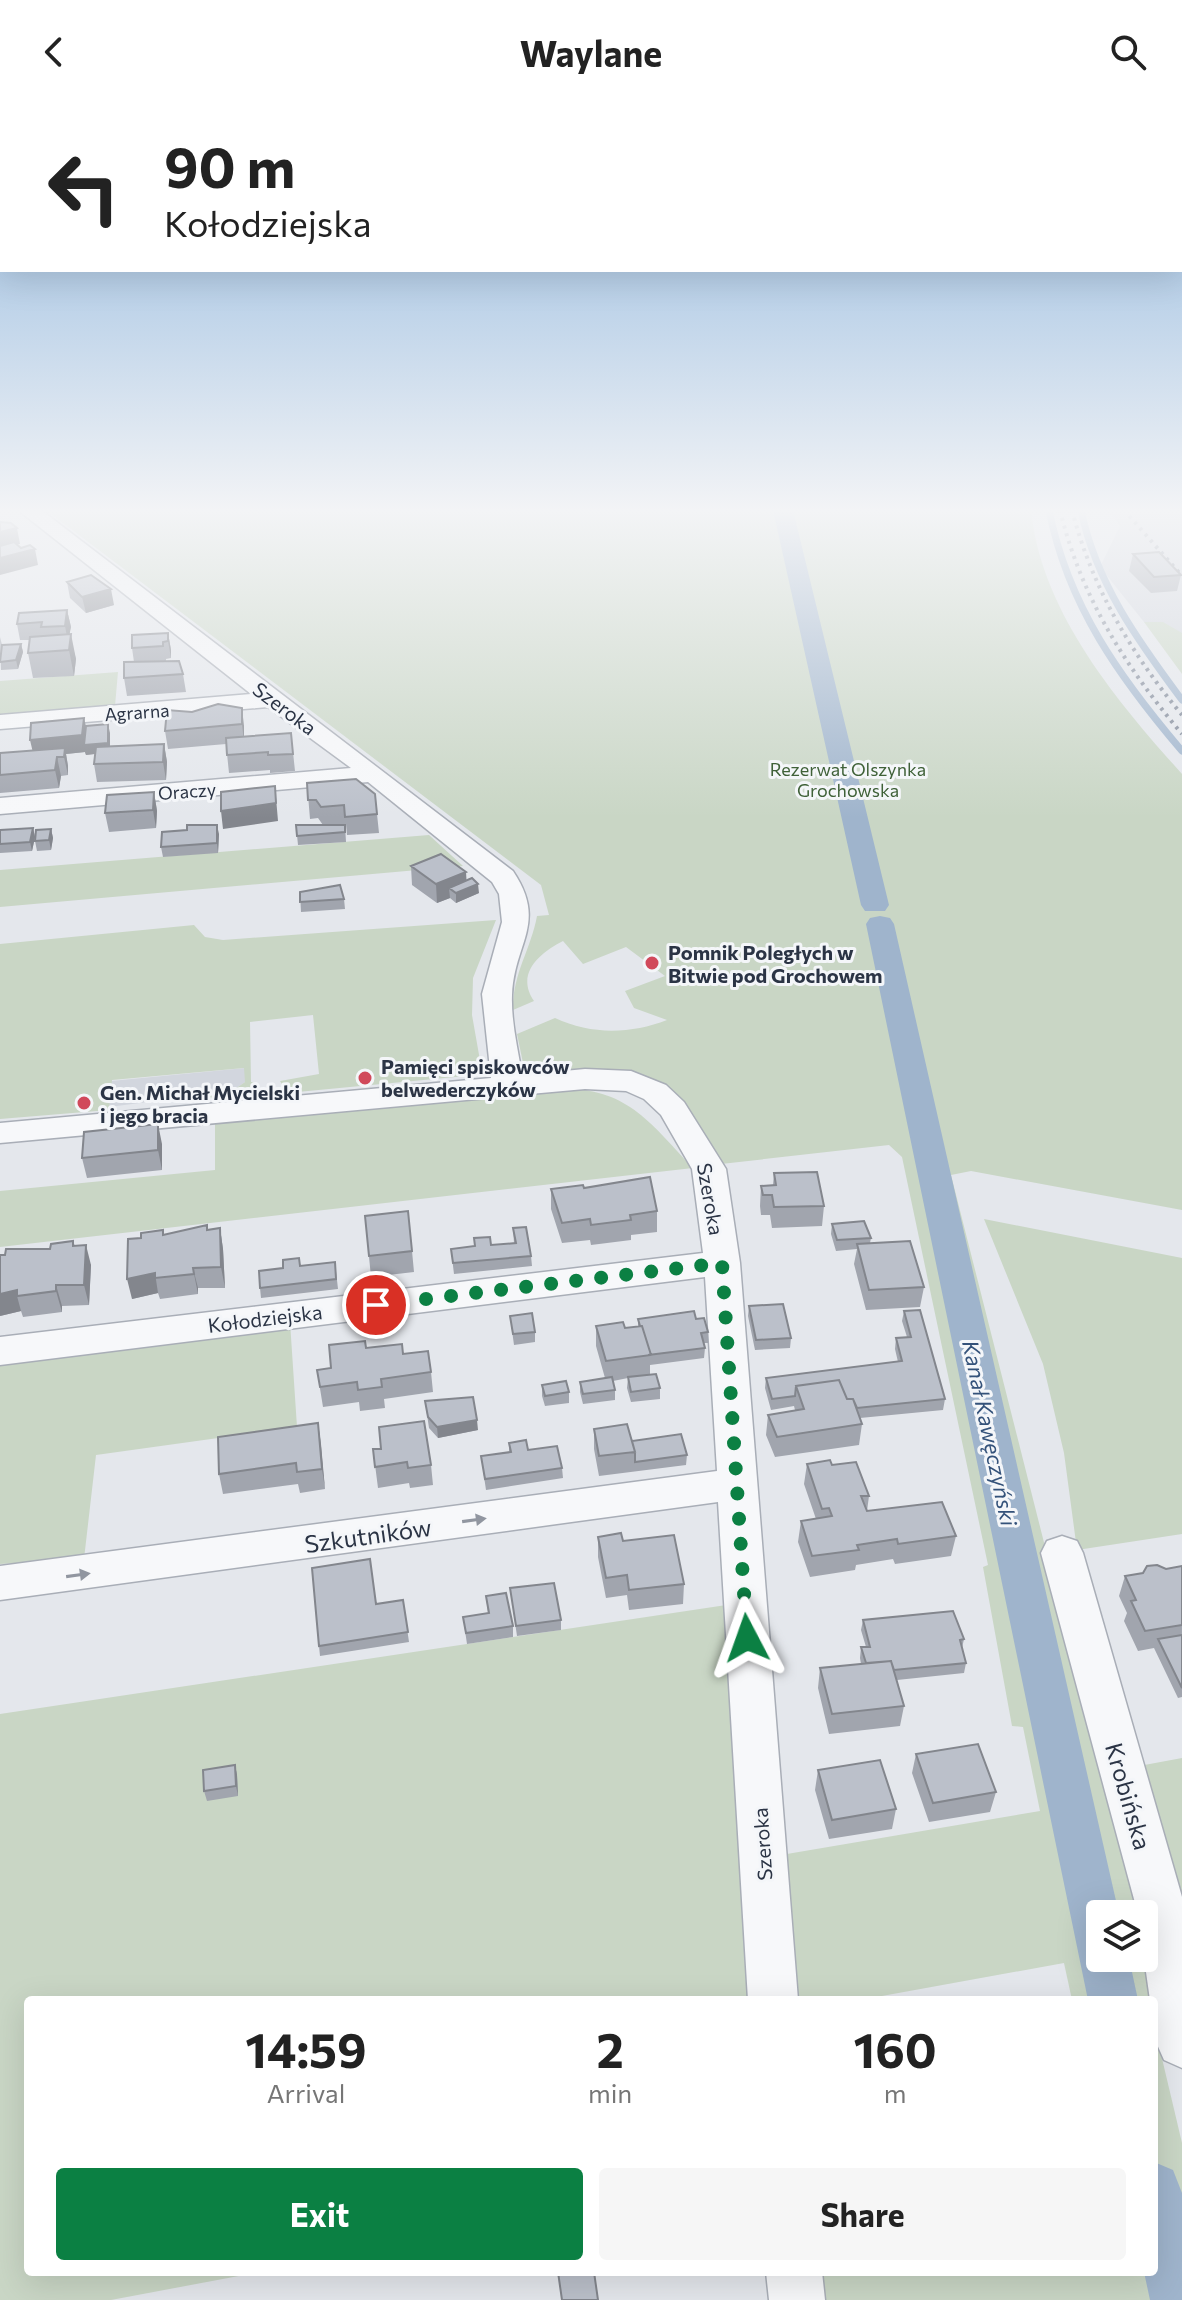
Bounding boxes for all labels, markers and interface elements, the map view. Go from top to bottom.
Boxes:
icon: back [32,30,76,74]
text: Waylane [520,30,662,74]
icon: search [1106,30,1150,74]
text: 90 m [164,131,295,200]
icon: left [32,136,136,240]
text: Kołodziejska [164,200,372,244]
street label: Szeroka [249,676,321,740]
street label: Agrarna [104,699,170,725]
park label: Rezerwat Olszynka Grochowska [770,758,926,801]
street label: Oraczy [157,778,217,804]
place label: Pomnik Poległych w Bitwie pod Grochowem [668,940,883,987]
marker: Pomnik Poległych w Bitwie pod Grochowem [643,954,661,972]
place label: Pamięci spiskowców belwederczyków [381,1054,570,1101]
marker: Pamięci spiskowców belwederczyków [356,1069,374,1087]
place label: Gen. Michał Mycielski i jego bracia [100,1080,300,1127]
marker: Gen. Michał Mycielski i jego bracia [75,1094,93,1112]
street label: Szeroka [693,1161,729,1237]
pin [342,1271,410,1339]
icon: arrive [354,1283,398,1327]
street label: Kołodziejska [206,1299,324,1337]
water label: Kanał Kawęczyński [957,1338,1023,1530]
street label: Szkutników [303,1512,433,1558]
one-way arrow [462,1513,487,1526]
one-way arrow [65,1568,90,1581]
position arrow [705,1596,789,1680]
street label: Krobińska [1100,1739,1158,1853]
street label: Szeroka [747,1807,777,1881]
map controls [1086,1900,1158,1972]
button: layers [1086,1900,1158,1972]
text: 14:59 [245,2019,367,2078]
text: 2 [596,2019,624,2078]
text: 160 [853,2019,937,2078]
text: Arrival [267,2077,345,2108]
text: min [588,2077,632,2108]
text: m [884,2077,906,2108]
button: Exit [56,2168,583,2260]
button: Share [599,2168,1126,2260]

